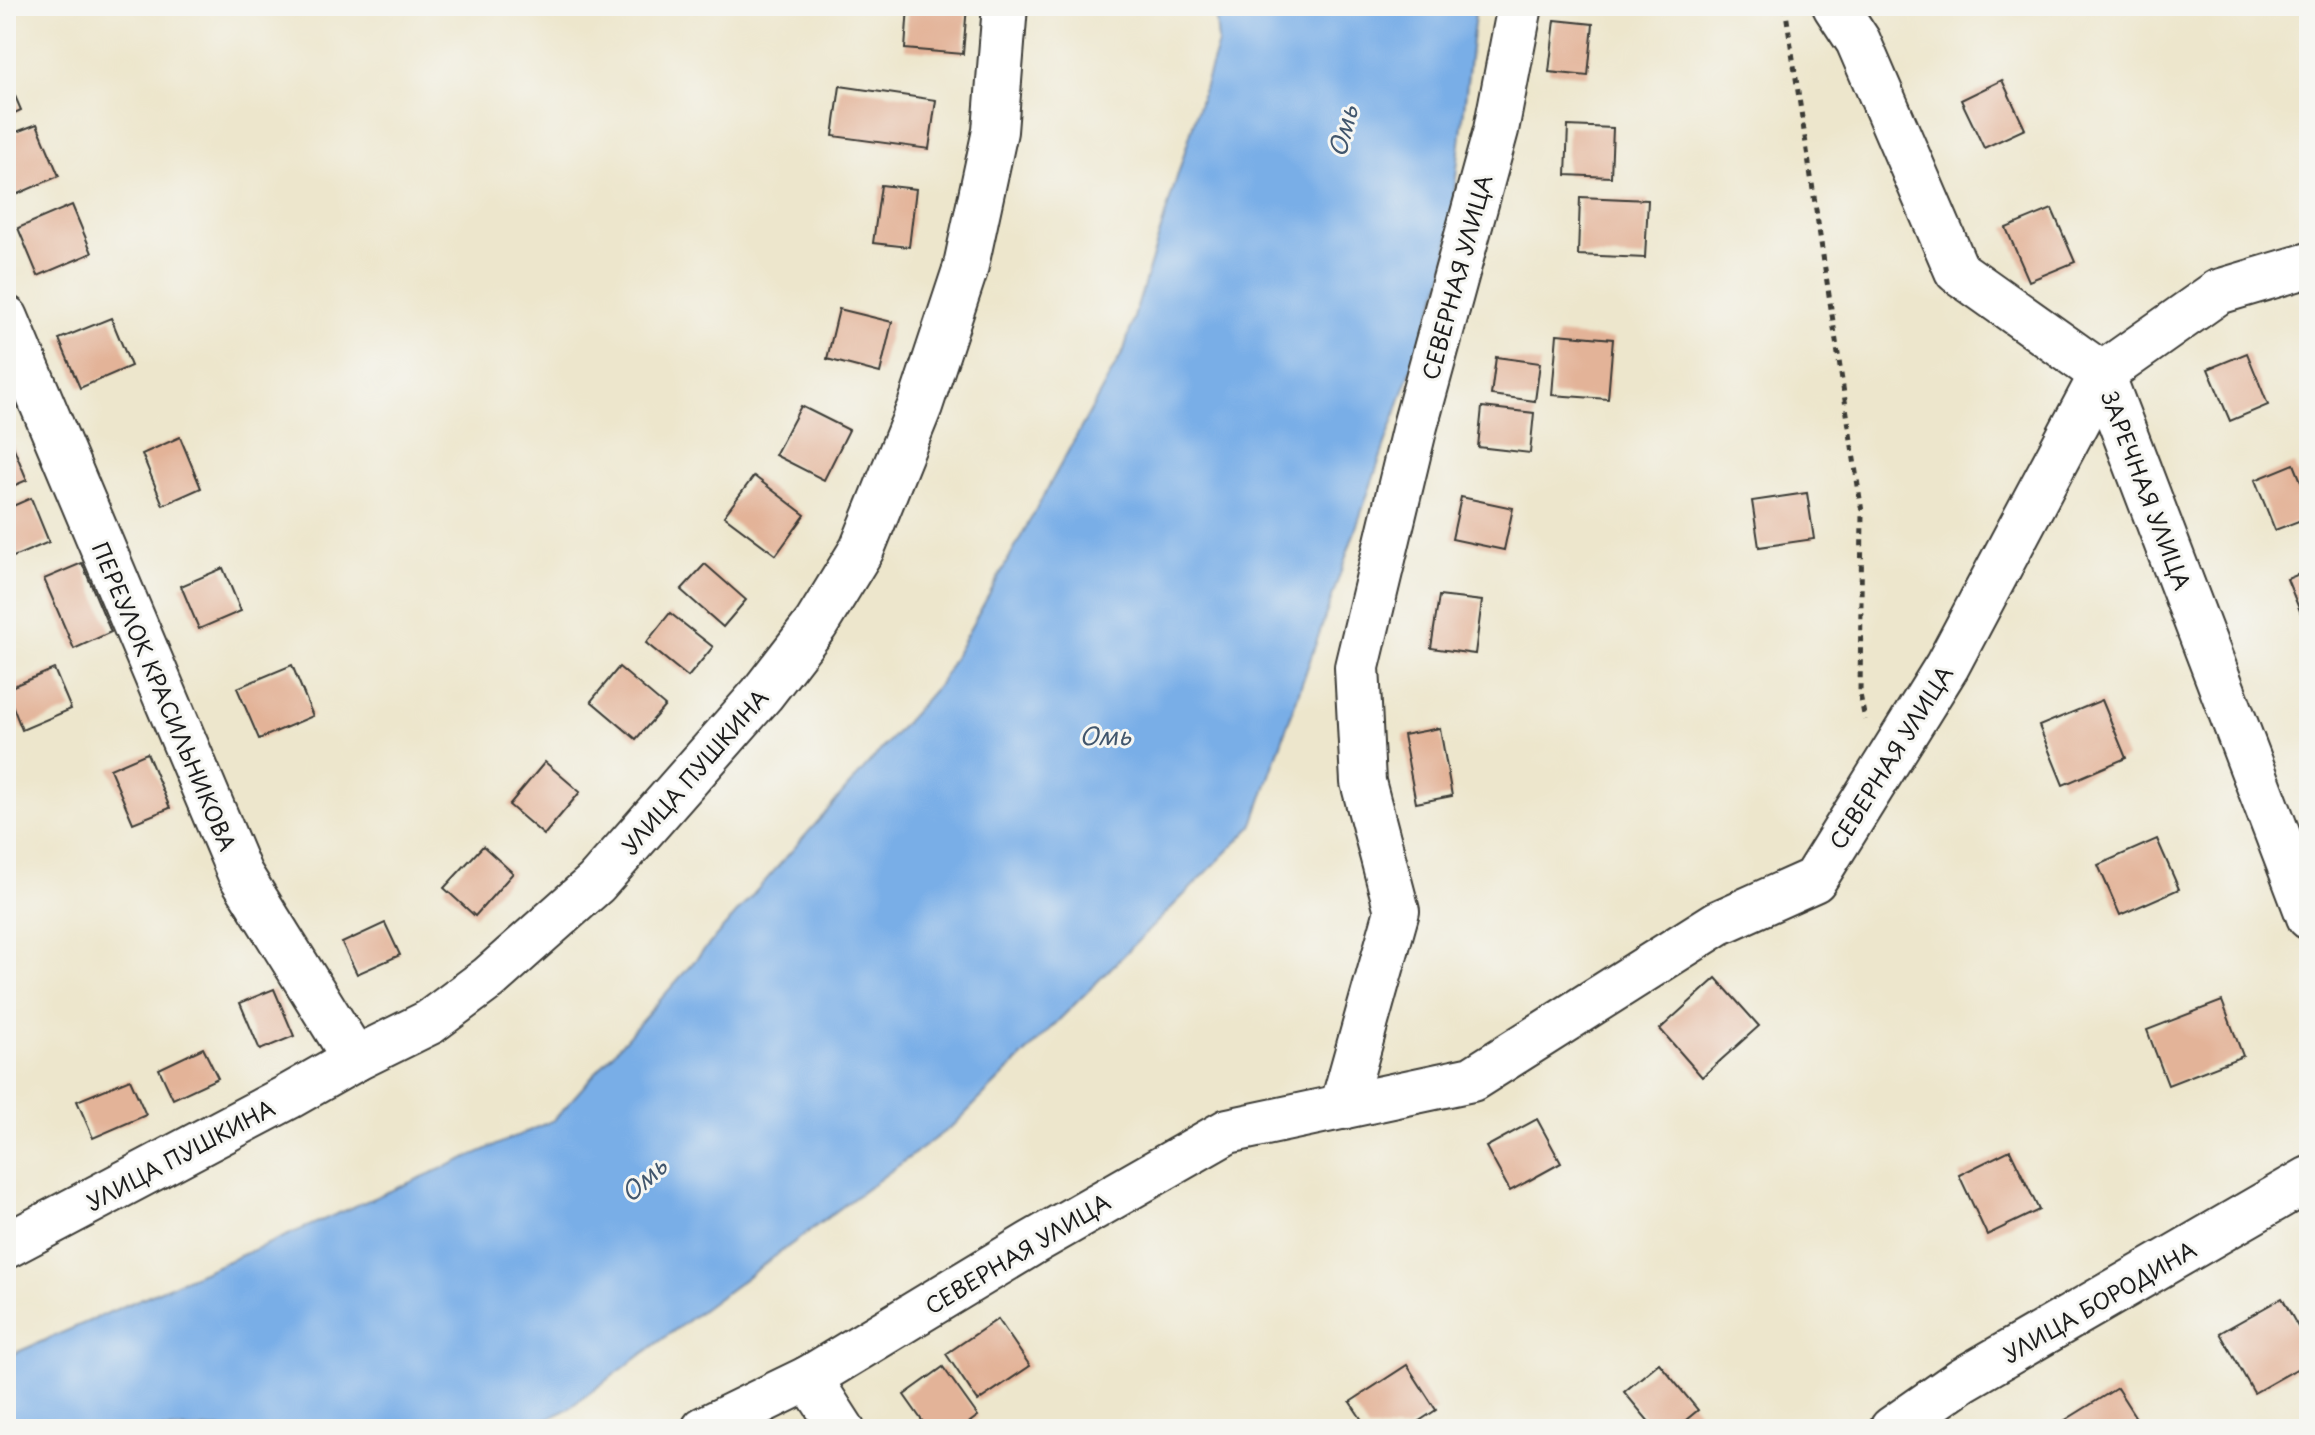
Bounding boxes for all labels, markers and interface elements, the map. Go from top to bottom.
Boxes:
water label: Омь [1318,100,1366,161]
street label: СЕВЕРНАЯ УЛИЦА [1413,171,1499,383]
street label: ЗАРЕЧНАЯ УЛИЦА [2094,386,2200,594]
street label: ПЕРЕУЛОК КРАСИЛЬНИКОВА [85,536,245,856]
street label: СЕВЕРНАЯ УЛИЦА [1820,659,1960,855]
street label: УЛИЦА ПУШКИНА [613,681,775,861]
water label: Омь [1079,717,1132,753]
street label: УЛИЦА ПУШКИНА [80,1090,280,1218]
water label: Омь [612,1148,675,1210]
street label: СЕВЕРНАЯ УЛИЦА [918,1184,1116,1321]
street label: УЛИЦА БОРОДИНА [1996,1232,2202,1370]

